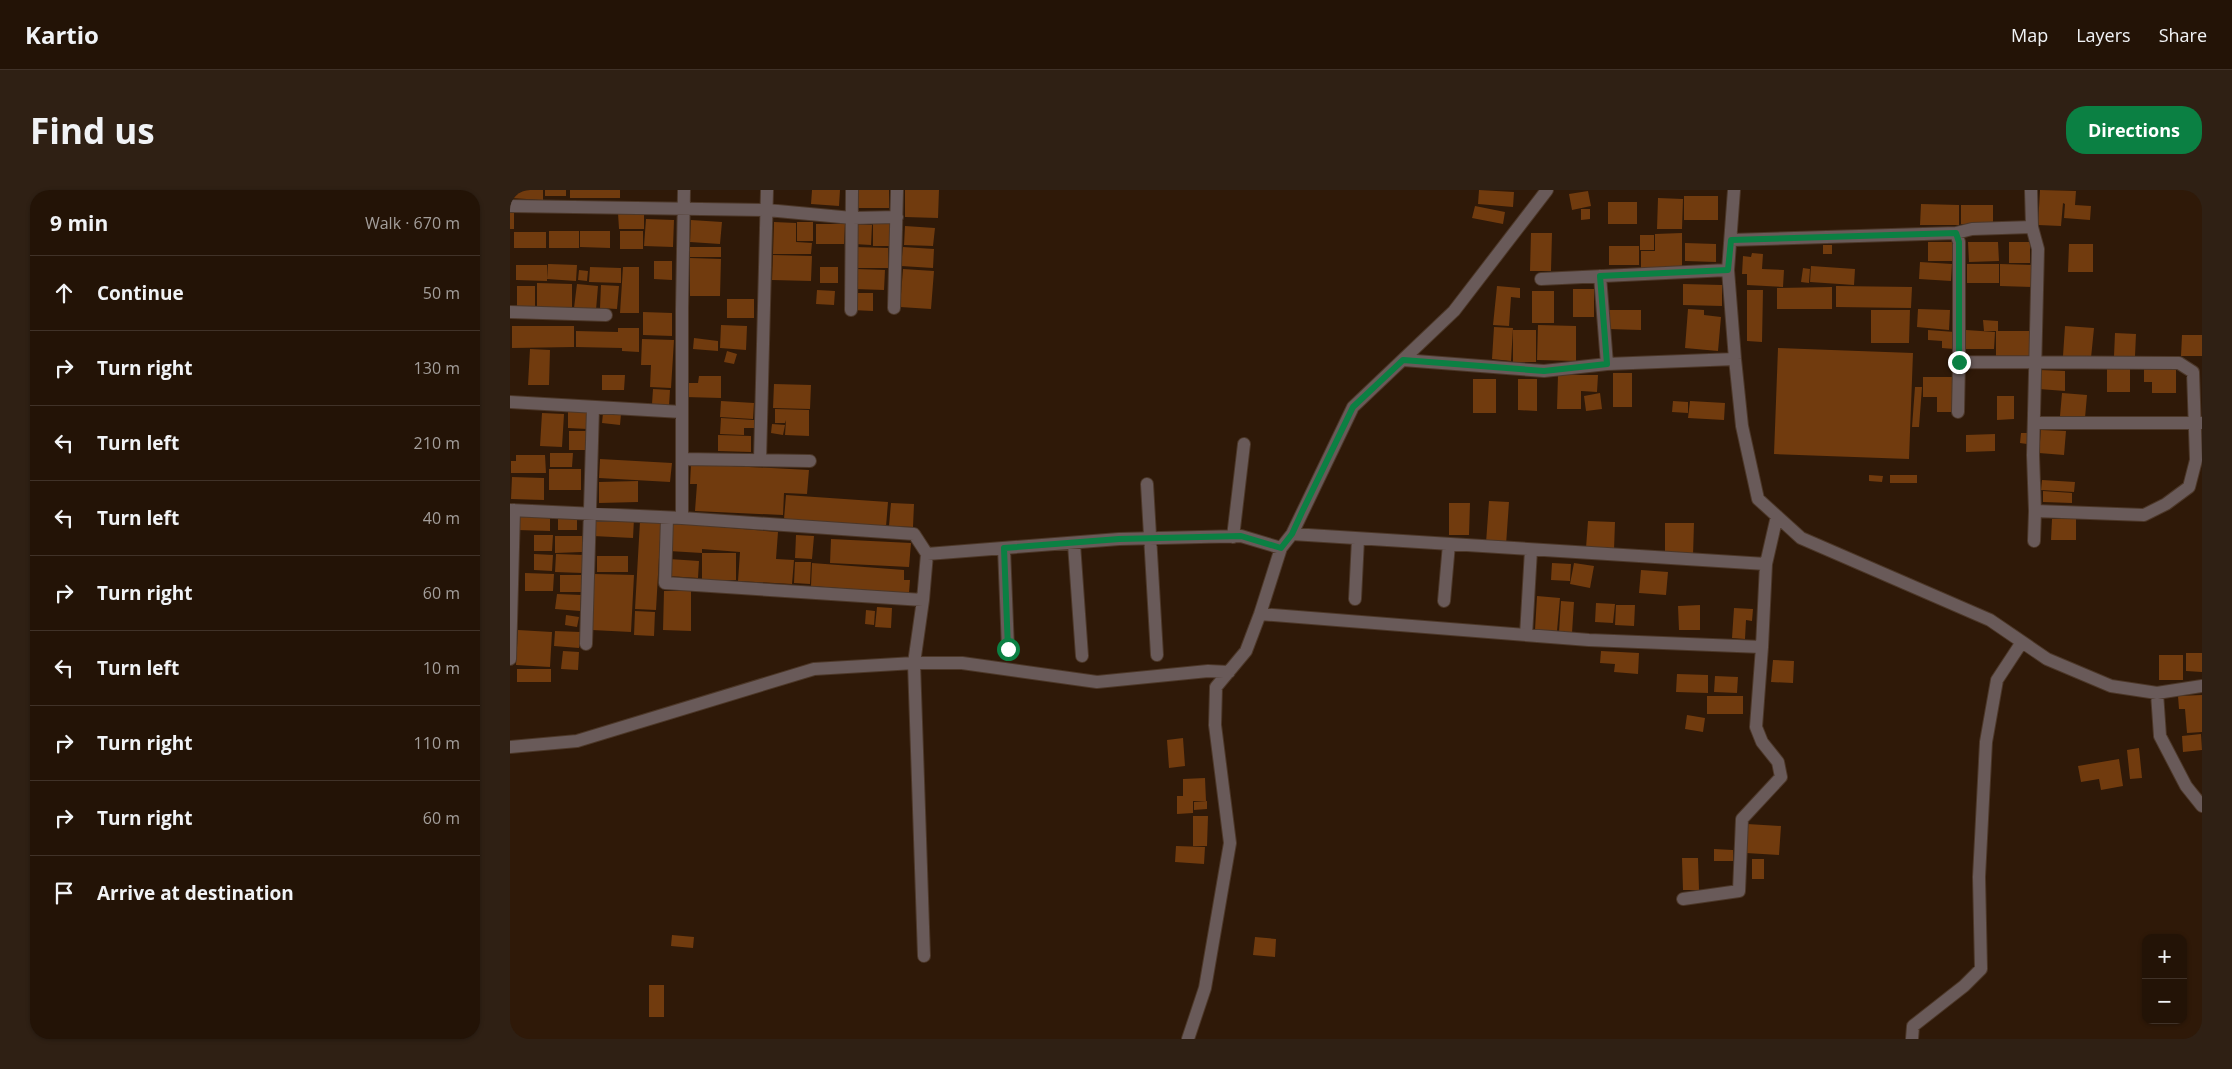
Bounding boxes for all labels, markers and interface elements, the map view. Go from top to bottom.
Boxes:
text: Kartio [25,18,99,51]
text: Map [2011,23,2048,47]
text: Layers [2076,23,2131,47]
text: Share [2159,23,2207,47]
button: Directions [2066,106,2202,154]
text: Find us [30,107,155,154]
text: 9 min [50,209,108,237]
text: Walk · 670 m [365,212,460,234]
icon: ahead [50,279,78,307]
text: Continue [97,280,184,306]
text: 50 m [423,282,460,304]
route end [1948,351,1971,374]
icon: right [50,354,78,382]
text: Turn right [97,355,192,381]
text: 130 m [414,357,460,379]
icon: left [50,429,78,457]
text: Turn left [97,430,179,456]
text: 210 m [414,432,460,454]
icon: left [50,504,78,532]
text: Turn left [97,505,179,531]
text: 40 m [423,507,460,529]
icon: right [50,579,78,607]
text: Turn right [97,580,192,606]
text: 60 m [423,582,460,604]
route start [997,638,1020,661]
icon: left [50,654,78,682]
text: Turn left [97,655,179,681]
text: 10 m [423,657,460,679]
icon: right [50,729,78,757]
text: Turn right [97,730,192,756]
text: 110 m [414,732,460,754]
icon: right [50,804,78,832]
text: Turn right [97,805,192,831]
text: 60 m [423,807,460,829]
icon: arrive [50,879,78,907]
text: Arrive at destination [97,880,294,906]
map controls [2142,934,2187,1024]
button: + [2142,934,2187,979]
button: − [2142,979,2187,1024]

